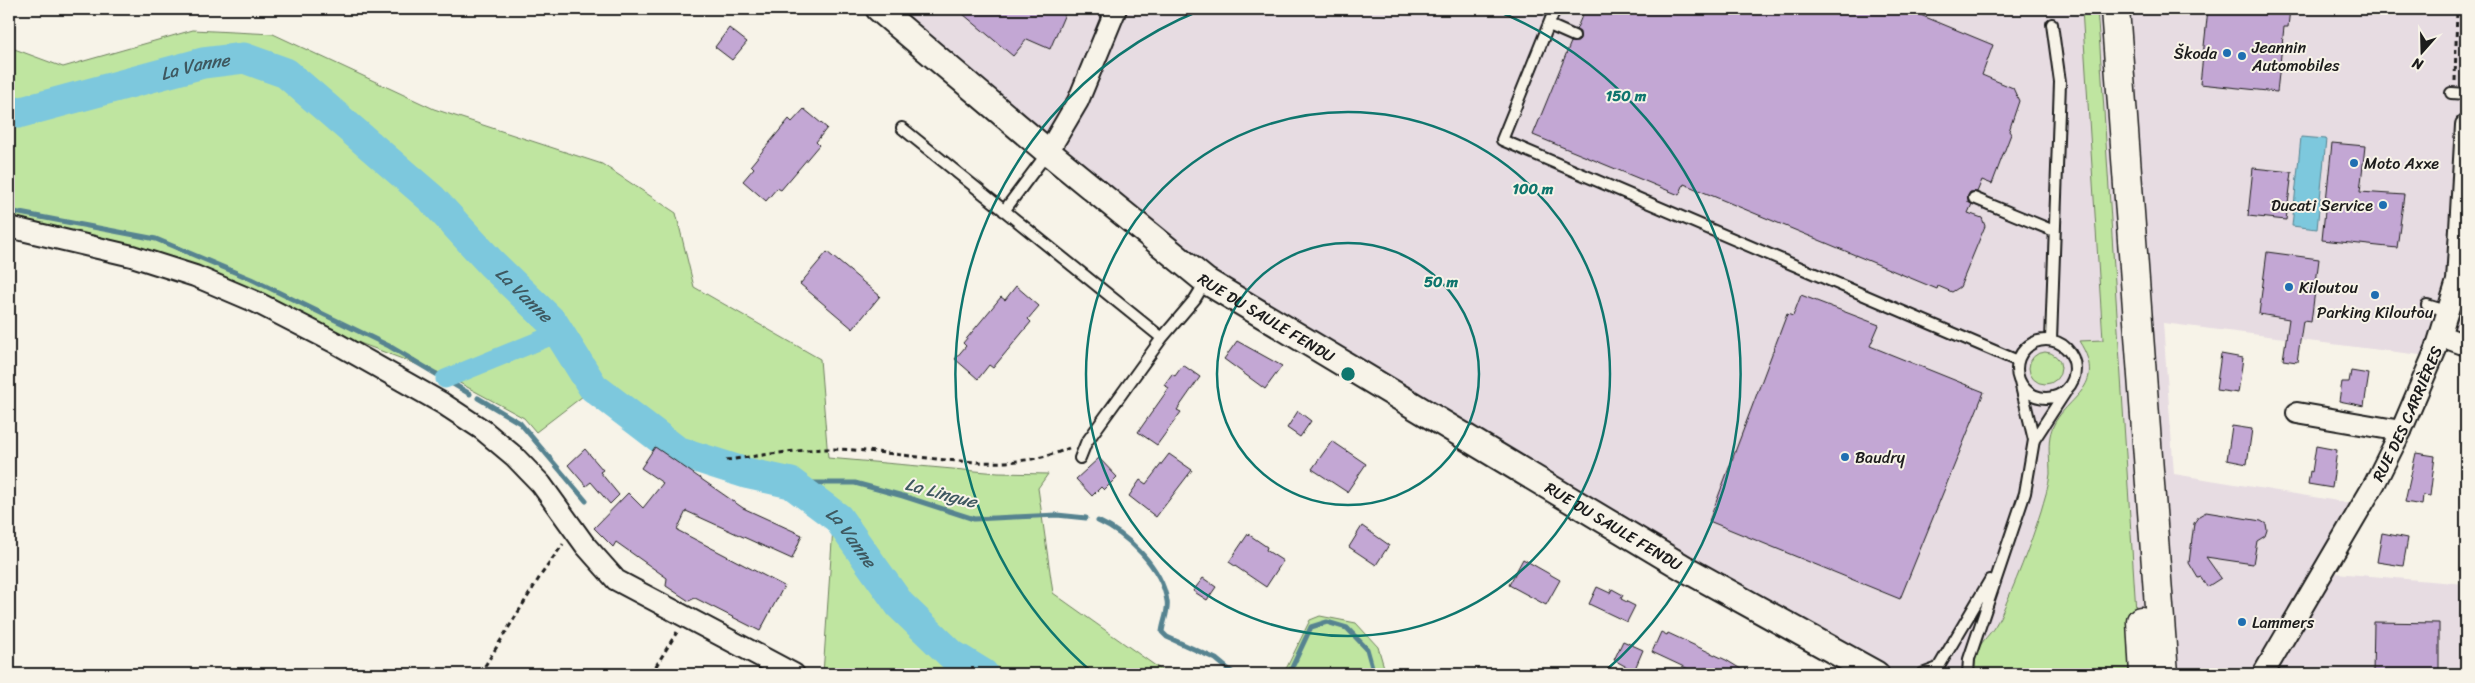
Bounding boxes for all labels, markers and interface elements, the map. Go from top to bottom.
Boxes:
north arrow [2398,28,2448,78]
place label: Jeannin Automobiles [2251,33,2340,80]
place label: Škoda [2174,39,2218,68]
water label: La Vanne [157,44,233,90]
marker: Škoda [2221,47,2233,59]
marker: Jeannin Automobiles [2236,50,2248,62]
text: N [2409,50,2427,77]
text: 150 m [1606,83,1647,109]
place label: Moto Axxe [2364,149,2439,178]
marker: Moto Axxe [2348,157,2360,169]
text: 100 m [1513,176,1554,202]
place label: Ducati Service [2271,191,2373,220]
marker: Ducati Service [2377,199,2389,211]
water label: La Vanne [487,259,562,332]
street label: RUE DU SAULE FENDU [1191,265,1341,371]
text: 50 m [1424,269,1459,295]
place label: Kiloutou [2299,273,2359,302]
marker: Kiloutou [2283,281,2295,293]
marker: Parking Kiloutou [2369,289,2381,301]
place label: Parking Kiloutou [2317,298,2434,327]
street label: RUE DES CARRIÈRES [2364,341,2451,487]
centre of rings [1339,365,1357,383]
place label: Baudry [1855,443,1906,472]
marker: Baudry [1839,451,1851,463]
water label: La Lingue [902,468,982,518]
street label: RUE DU SAULE FENDU [1539,474,1688,579]
water label: La Vanne [819,498,886,576]
place label: Lammers [2252,608,2315,637]
marker: Lammers [2236,616,2248,628]

